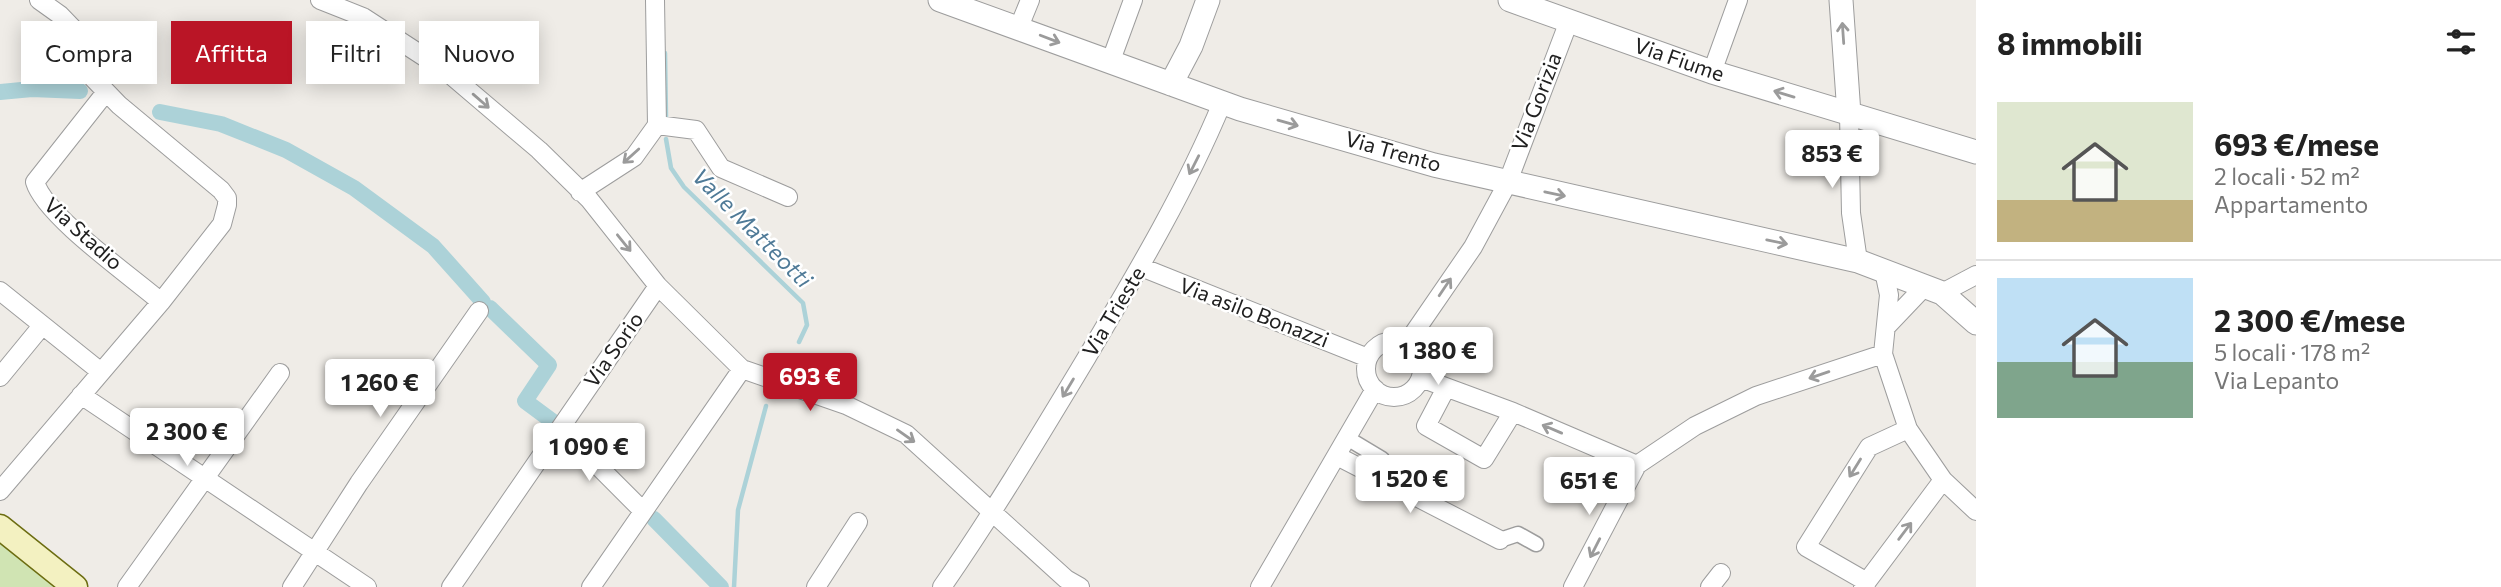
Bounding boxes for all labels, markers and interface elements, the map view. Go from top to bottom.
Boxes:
chip: Compra [21,21,157,84]
chip: Affitta [171,21,292,84]
chip: Filtri [306,21,405,84]
chip: Nuovo [419,21,539,84]
one-way arrow [1836,22,1849,44]
icon: filters [2442,23,2480,61]
text: 8 immobili [1997,24,2143,61]
street label: Via Fiume [1631,32,1728,86]
one-way arrow [1039,34,1061,47]
street label: Via Gorizia [1505,49,1566,154]
one-way arrow [1773,87,1795,100]
one-way arrow [472,93,490,109]
one-way arrow [1276,117,1298,130]
street label: Via Trento [1343,125,1444,176]
text: 693 €/mese [2214,125,2379,162]
pin: 853 € [1783,130,1881,190]
icon: home [2053,130,2137,214]
text: 853 € [1801,139,1863,167]
one-way arrow [622,148,640,164]
one-way arrow [1187,154,1200,175]
water label: Valle Matteotti [687,162,819,294]
text: 2 locali · 52 m² [2214,162,2360,190]
one-way arrow [1543,189,1565,202]
text: Appartamento [2214,190,2368,218]
street label: Via Stadio [40,191,128,274]
one-way arrow [617,234,632,252]
one-way arrow [1765,236,1788,250]
street label: Via Trieste [1076,262,1149,361]
street label: Via asilo Bonazzi [1176,272,1333,352]
one-way arrow [1438,278,1452,297]
text: 2 300 €/mese [2214,301,2405,338]
icon: home [2053,306,2137,390]
street label: Via Sorio [578,307,648,392]
pin: 1 380 € [1373,328,1503,387]
text: 1 380 € [1399,336,1477,364]
text: 5 locali · 178 m² [2214,338,2370,366]
pin: 693 € [761,354,859,413]
pin: 1 260 € [315,360,445,419]
text: 693 € [779,362,841,390]
text: Via Lepanto [2214,366,2339,394]
text: 1 260 € [341,368,419,396]
one-way arrow [1808,370,1830,382]
one-way arrow [1061,378,1075,398]
pin: 2 300 € [122,408,252,468]
text: 2 300 € [146,417,228,445]
one-way arrow [1542,422,1563,435]
pin: 1 090 € [524,424,654,483]
one-way arrow [896,429,915,443]
text: 1 090 € [549,432,629,460]
pin: 1 520 € [1345,456,1475,515]
pin: 651 € [1540,458,1638,517]
one-way arrow [1848,458,1862,478]
text: 1 520 € [1371,464,1449,492]
text: 651 € [1560,466,1618,494]
one-way arrow [1897,522,1912,541]
one-way arrow [1587,537,1601,557]

